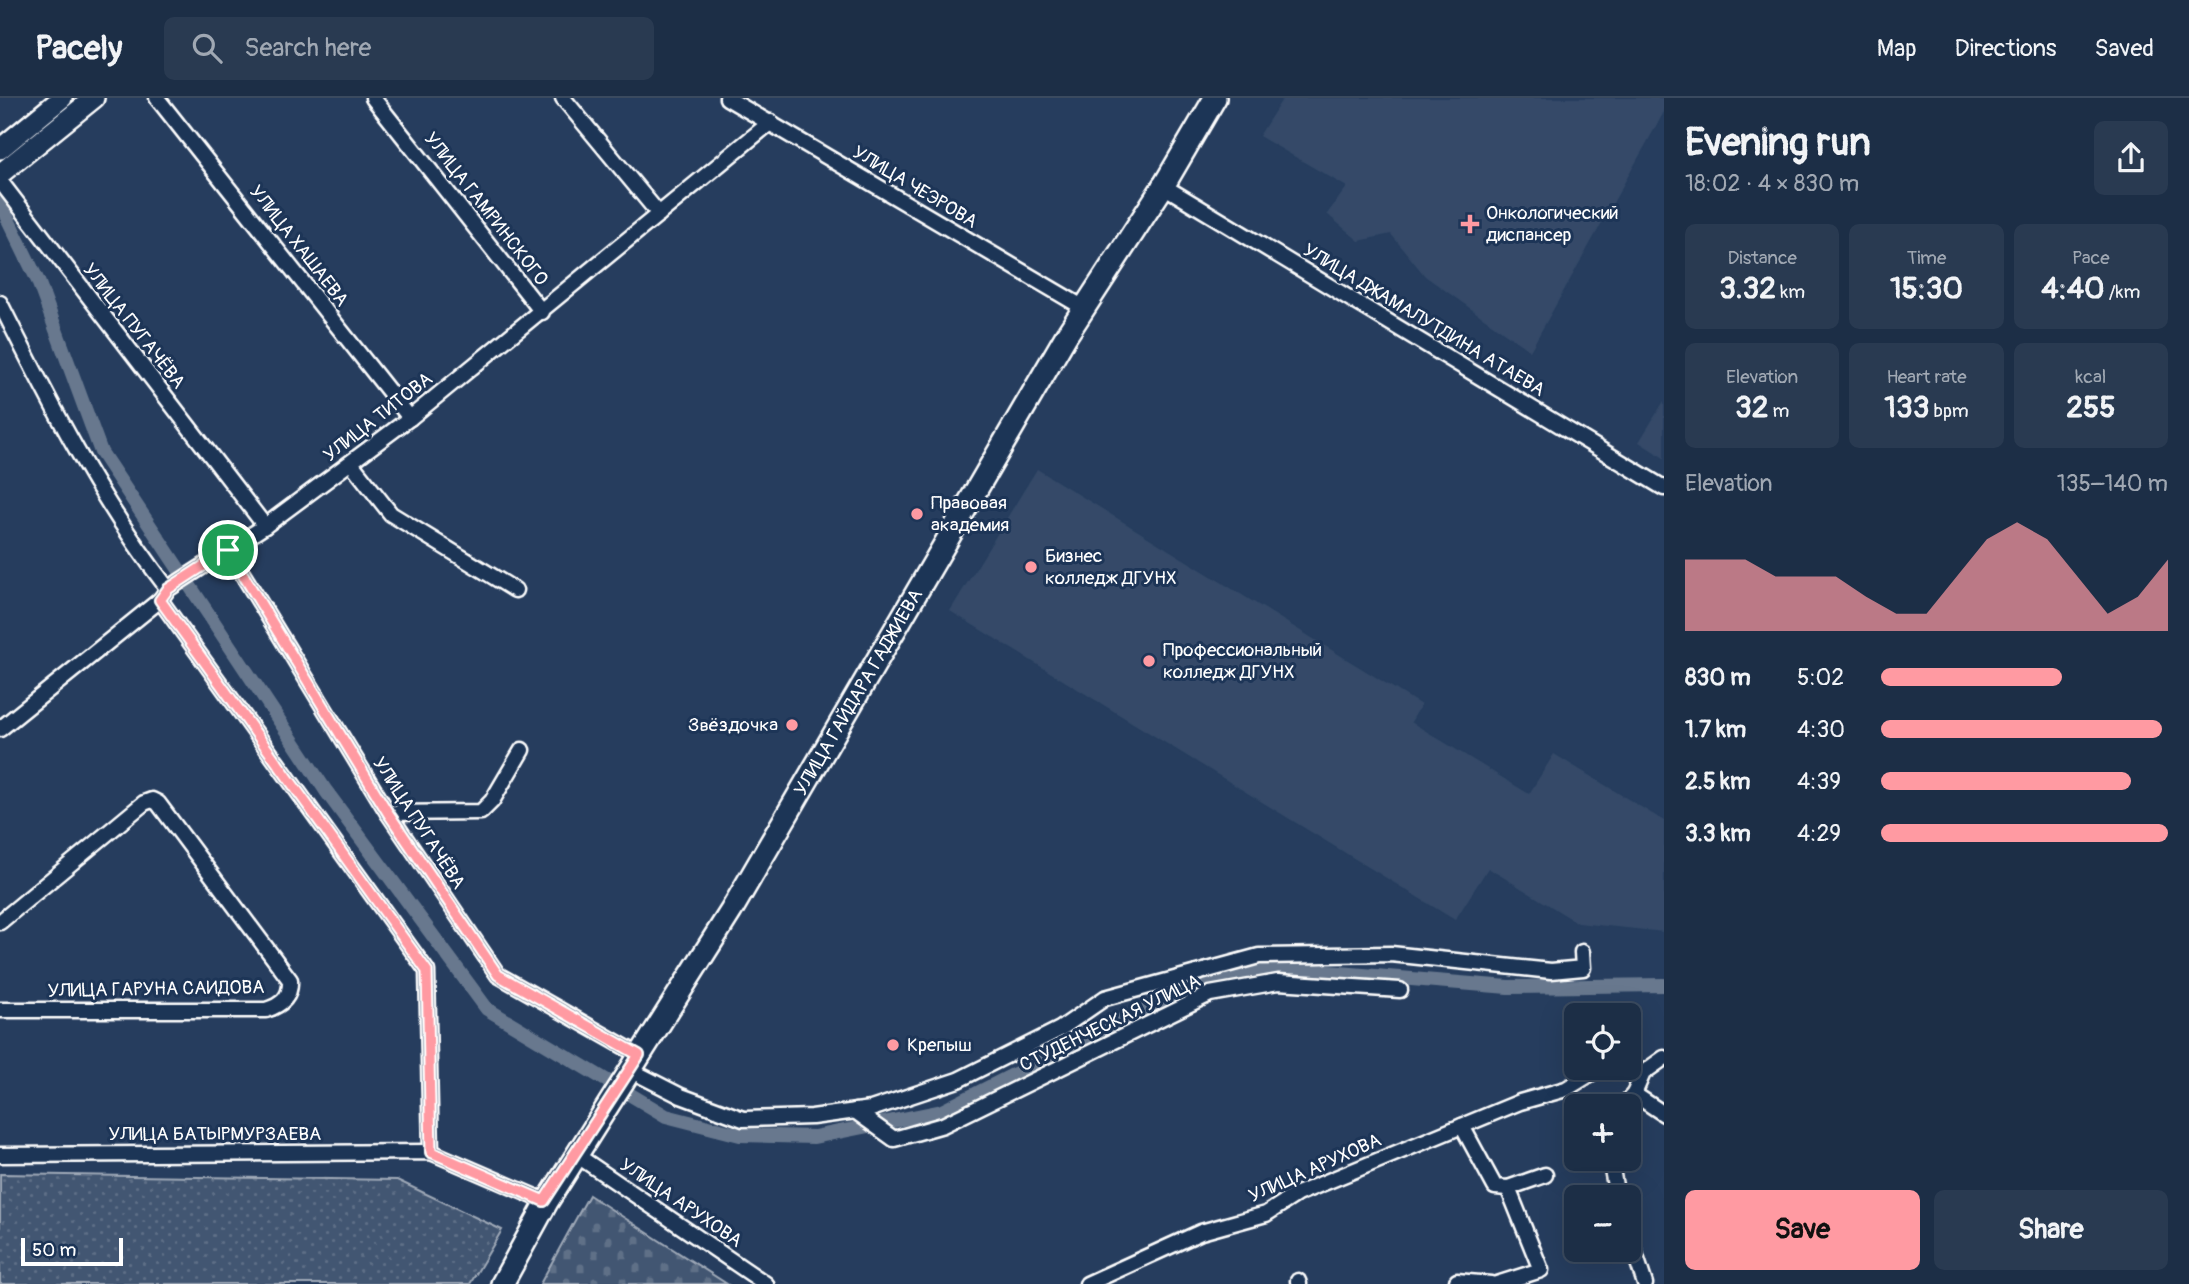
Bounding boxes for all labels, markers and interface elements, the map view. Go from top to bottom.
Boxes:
search box [164,17,654,80]
text: Pacely [35,28,122,69]
icon: search [188,29,226,67]
text: Search here [244,32,371,64]
text: Map [1877,34,1917,63]
text: Directions [1955,34,2056,63]
text: Saved [2094,34,2154,63]
text: Evening run [1685,119,1871,167]
button: share [2094,121,2168,195]
street label: УЛИЦА ГАМРИНСКОГО [419,128,553,290]
street label: УЛИЦА ЧЕЭРОВА [848,140,982,234]
text: 18:02 · 4 × 830 m [1685,169,1859,198]
street label: УЛИЦА ХАШАЕВА [244,180,354,312]
place label: Онкологический диспансер [1486,201,1619,247]
marker: Онкологический диспансер [1460,214,1480,234]
street label: УЛИЦА ДЖАМАЛУТДИНА АТАЕВА [1299,238,1549,402]
text: Distance [1727,246,1797,270]
text: Time [1907,246,1946,270]
text: Pace [2072,246,2110,270]
street label: УЛИЦА ПУГАЧЁВА [78,258,190,394]
text: 3.32 [1719,270,1776,307]
text: 15:30 [1890,270,1963,307]
text: 4:40 [2041,270,2105,307]
text: km [1776,280,1805,304]
text: /km [2105,280,2140,304]
text: Elevation [1726,365,1798,389]
text: Heart rate [1886,365,1967,389]
text: kcal [2075,365,2106,389]
street label: УЛИЦА ТИТОВА [319,367,437,467]
text: 32 [1735,389,1768,426]
text: 133 [1884,389,1929,426]
text: 255 [2066,389,2115,426]
text: m [1768,399,1789,423]
text: bpm [1929,399,1969,423]
text: Elevation [1685,469,1773,498]
text: 135–140 m [2057,469,2168,498]
place label: Правовая академия [931,491,1009,537]
marker: Правовая академия [909,506,925,522]
pin [198,520,258,580]
icon: arrive [209,531,247,569]
place label: Бизнес колледж ДГУНХ [1045,544,1176,590]
marker: Бизнес колледж ДГУНХ [1023,559,1039,575]
street label: УЛИЦА ГАЙДАРА ГАДЖИЕВА [789,585,928,800]
place label: Профессиональный колледж ДГУНХ [1163,638,1322,684]
marker: Профессиональный колледж ДГУНХ [1141,653,1157,669]
text: 830 m [1685,663,1751,692]
text: 5:02 [1797,663,1844,692]
place label: Звёздочка [688,713,778,737]
text: 1.7 km [1685,715,1746,744]
text: 4:30 [1797,715,1845,744]
marker: Звёздочка [784,717,800,733]
street label: УЛИЦА ПУГАЧЁВА [367,752,471,894]
text: 2.5 km [1685,767,1750,796]
text: 4:39 [1797,767,1841,796]
text: 3.3 km [1685,819,1751,848]
text: 4:29 [1797,819,1841,848]
street label: СТУДЕНЧЕСКАЯ УЛИЦА [1016,969,1204,1077]
street label: УЛИЦА ГАРУНА САИДОВА [47,975,265,1003]
map controls [1564,1003,1641,1262]
button: locate [1564,1003,1641,1080]
place label: Крепыш [907,1033,972,1057]
marker: Крепыш [885,1037,901,1053]
button: + [1564,1094,1641,1171]
street label: УЛИЦА БАТЫРМУРЗАЕВА [109,1122,321,1146]
street label: УЛИЦА АРУХОВА [1245,1128,1385,1208]
street label: УЛИЦА АРУХОВА [615,1153,747,1253]
button: − [1564,1185,1641,1262]
button: Save [1685,1190,1920,1270]
button: Share [1934,1190,2168,1270]
scale bar [21,1235,122,1267]
text: 50 m [32,1238,76,1262]

